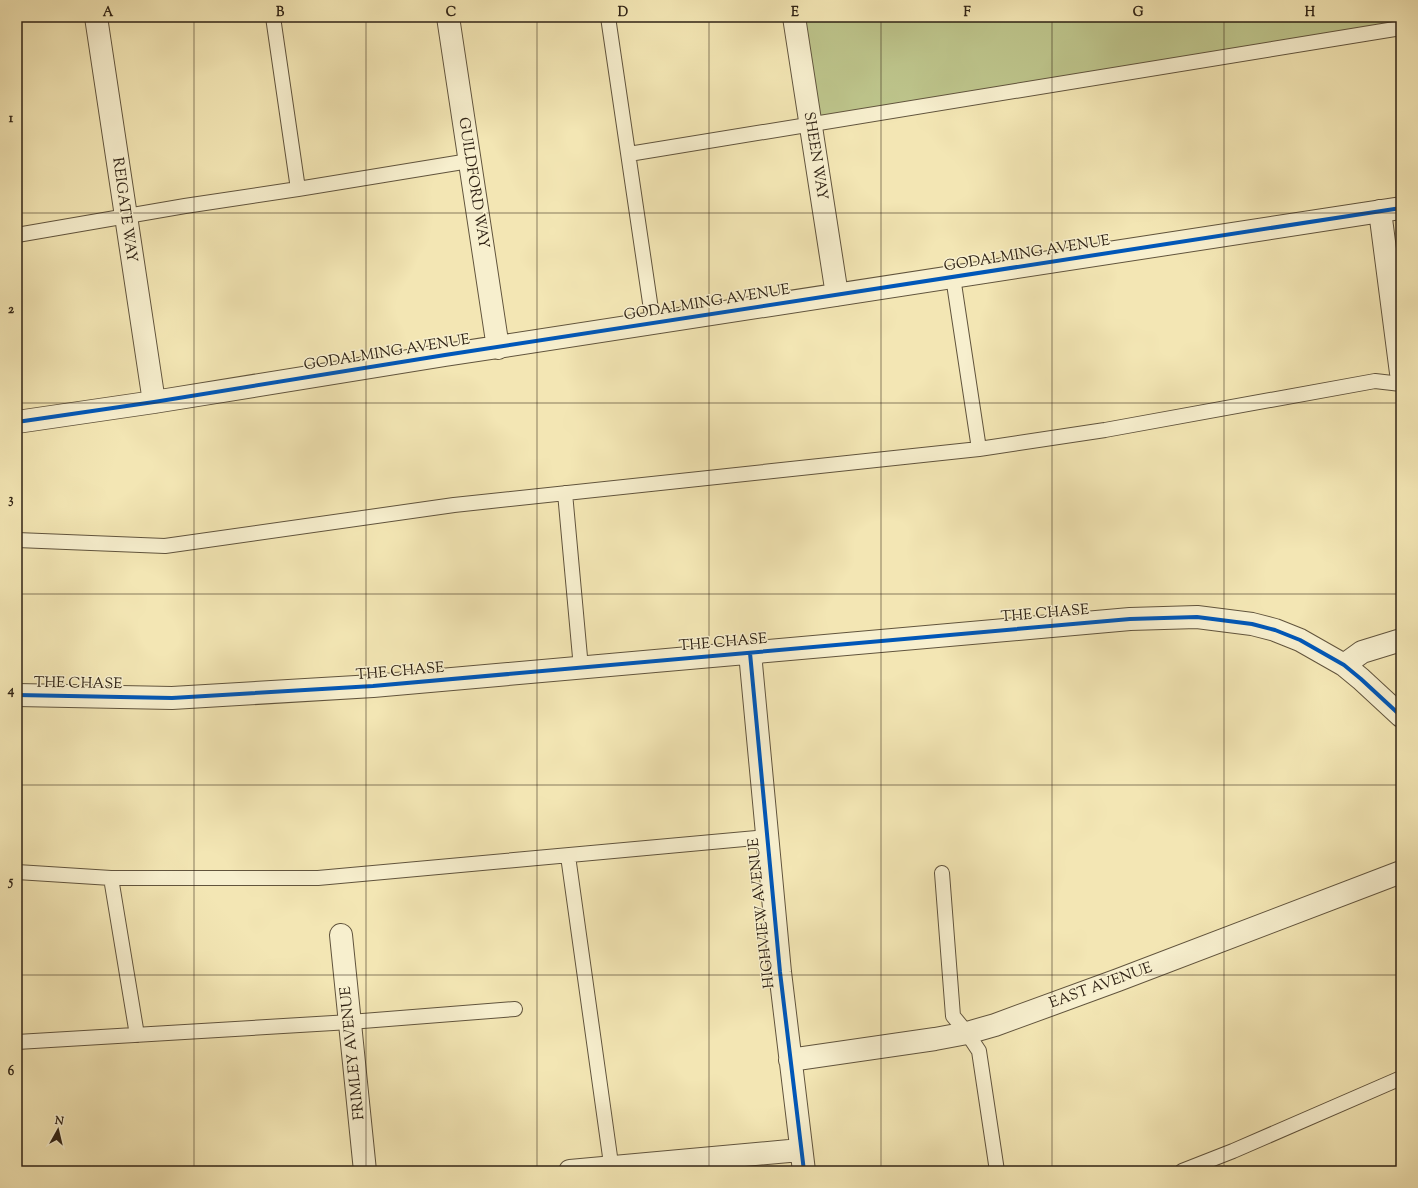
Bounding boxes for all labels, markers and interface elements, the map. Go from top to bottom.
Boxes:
text: A [103,4,114,22]
text: B [276,4,285,22]
text: C [446,4,456,22]
text: D [618,4,628,22]
text: E [791,4,799,22]
text: F [963,4,971,22]
text: G [1133,4,1144,22]
text: H [1305,4,1316,22]
text: 1 [9,110,14,128]
street label: SHEEN WAY [798,110,832,202]
street label: GUILDFORD WAY [452,116,494,250]
street label: REIGATE WAY [106,156,142,264]
street label: GODALMING AVENUE [942,230,1112,278]
street label: GODALMING AVENUE [622,279,792,327]
text: 2 [8,301,15,319]
street label: GODALMING AVENUE [302,329,472,377]
text: 3 [8,491,14,509]
street label: THE CHASE [1000,600,1090,628]
street label: THE CHASE [678,629,768,657]
street label: THE CHASE [355,658,445,686]
street label: THE CHASE [34,673,122,695]
text: 4 [7,682,15,700]
street label: HIGHVIEW AVENUE [744,837,780,989]
text: 5 [8,873,14,891]
street label: EAST AVENUE [1047,958,1155,1014]
street label: FRIMLEY AVENUE [336,985,370,1121]
text: 6 [8,1063,15,1081]
north arrow [38,1110,78,1150]
text: N [53,1112,65,1130]

